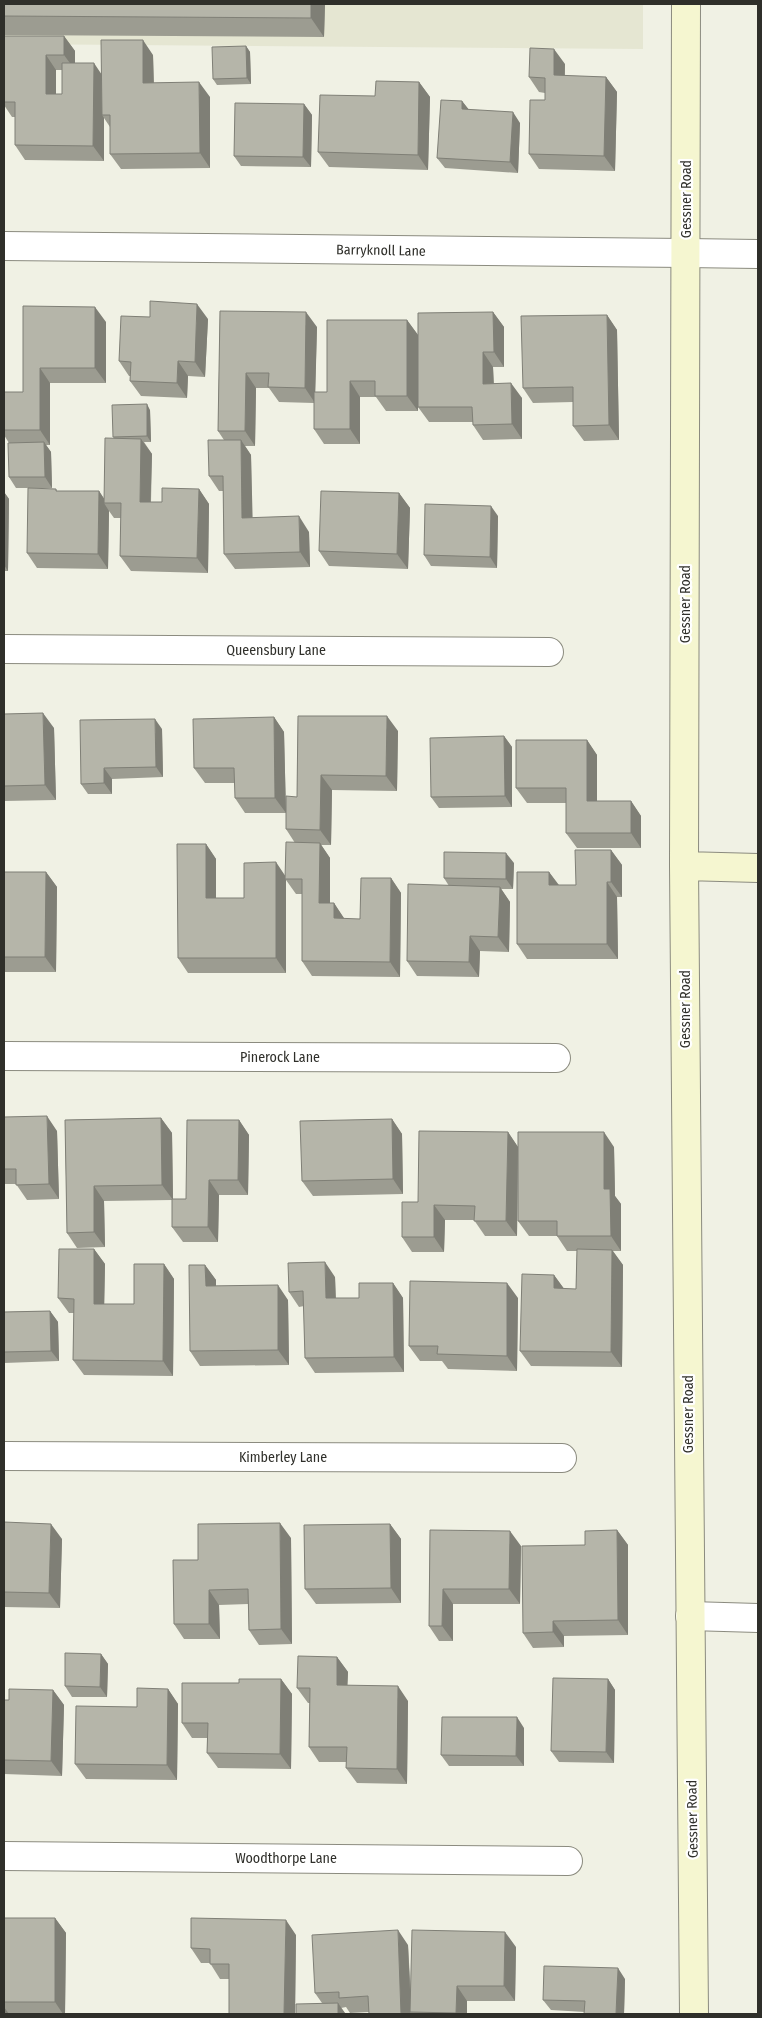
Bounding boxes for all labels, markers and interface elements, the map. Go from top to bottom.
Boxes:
street label: Gessner Road [678,160,695,238]
street label: Barryknoll Lane [336,241,426,260]
street label: Gessner Road [677,565,694,643]
street label: Queensbury Lane [226,642,326,659]
street label: Gessner Road [677,970,694,1048]
street label: Pinerock Lane [240,1049,320,1066]
street label: Gessner Road [680,1375,697,1453]
street label: Kimberley Lane [239,1449,327,1466]
street label: Gessner Road [683,1780,702,1858]
street label: Woodthorpe Lane [235,1850,337,1867]

